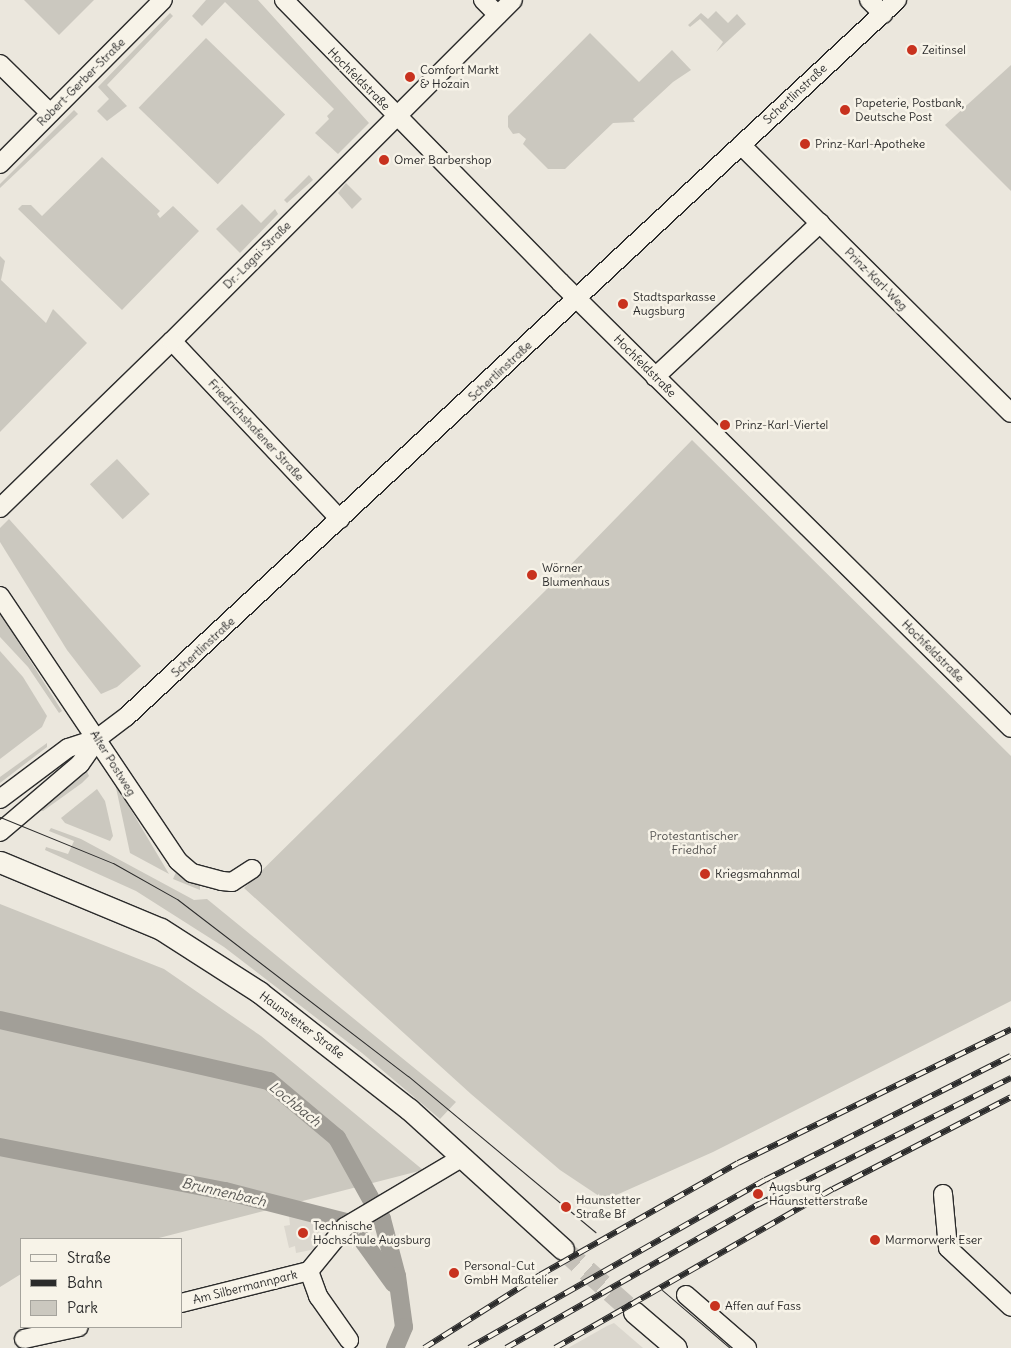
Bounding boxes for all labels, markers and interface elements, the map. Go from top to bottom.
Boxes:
street label: Robert-Gerber-Straße [34,35,128,129]
place label: Zeitinsel [922,43,966,57]
marker: Zeitinsel [906,44,918,56]
street label: Hochfeldstraße [325,45,393,113]
street label: Schertlinstraße [760,61,830,127]
place label: Comfort Markt & Hozain [420,63,499,91]
marker: Comfort Markt & Hozain [404,71,416,83]
place label: Papeterie, Postbank, Deutsche Post [855,96,964,124]
marker: Papeterie, Postbank, Deutsche Post [839,104,851,116]
place label: Prinz-Karl-Apotheke [815,137,925,151]
marker: Prinz-Karl-Apotheke [799,138,811,150]
place label: Omer Barbershop [394,153,492,167]
marker: Omer Barbershop [378,154,390,166]
street label: Dr.-Lagai-Straße [220,218,294,292]
street label: Prinz-Karl-Weg [842,245,910,313]
place label: Stadtsparkasse Augsburg [633,290,716,318]
marker: Stadtsparkasse Augsburg [617,298,629,310]
street label: Hochfeldstraße [611,332,679,400]
street label: Schertlinstraße [465,338,535,404]
street label: Friedrichshafener Straße [205,376,307,484]
place label: Prinz-Karl-Viertel [735,418,828,432]
marker: Prinz-Karl-Viertel [719,419,731,431]
place label: Wörner Blumenhaus [542,561,610,589]
marker: Wörner Blumenhaus [526,569,538,581]
street label: Schertlinstraße [168,614,238,680]
street label: Hochfeldstraße [899,617,967,685]
street label: Alter Postweg [87,728,139,798]
park label: Protestantischer Friedhof [650,829,738,857]
place label: Kriegsmahnmal [715,867,800,881]
marker: Kriegsmahnmal [699,868,711,880]
street label: Haunstetter Straße [257,988,347,1062]
water label: Lochbach [266,1078,324,1130]
water label: Brunnenbach [180,1174,268,1210]
place label: Augsburg Haunstetterstraße [769,1180,868,1208]
marker: Augsburg Haunstetterstraße [751,1187,765,1201]
place label: Haunstetter Straße Bf [576,1193,641,1221]
marker: Haunstetter Straße Bf [560,1201,572,1213]
place label: Technische Hochschule Augsburg [313,1219,431,1247]
marker: Technische Hochschule Augsburg [297,1227,309,1239]
place label: Marmorwerk Eser [885,1233,982,1247]
marker: Marmorwerk Eser [869,1234,881,1246]
legend [20,1238,182,1328]
text: Straße [67,1248,111,1267]
place label: Personal-Cut GmbH Maßatelier [464,1259,558,1287]
street label: Am Silbermannpark [191,1267,299,1307]
marker: Personal-Cut GmbH Maßatelier [448,1267,460,1279]
text: Bahn [67,1273,103,1292]
text: Park [67,1298,98,1317]
place label: Affen auf Fass [725,1299,801,1313]
marker: Affen auf Fass [709,1300,721,1312]

